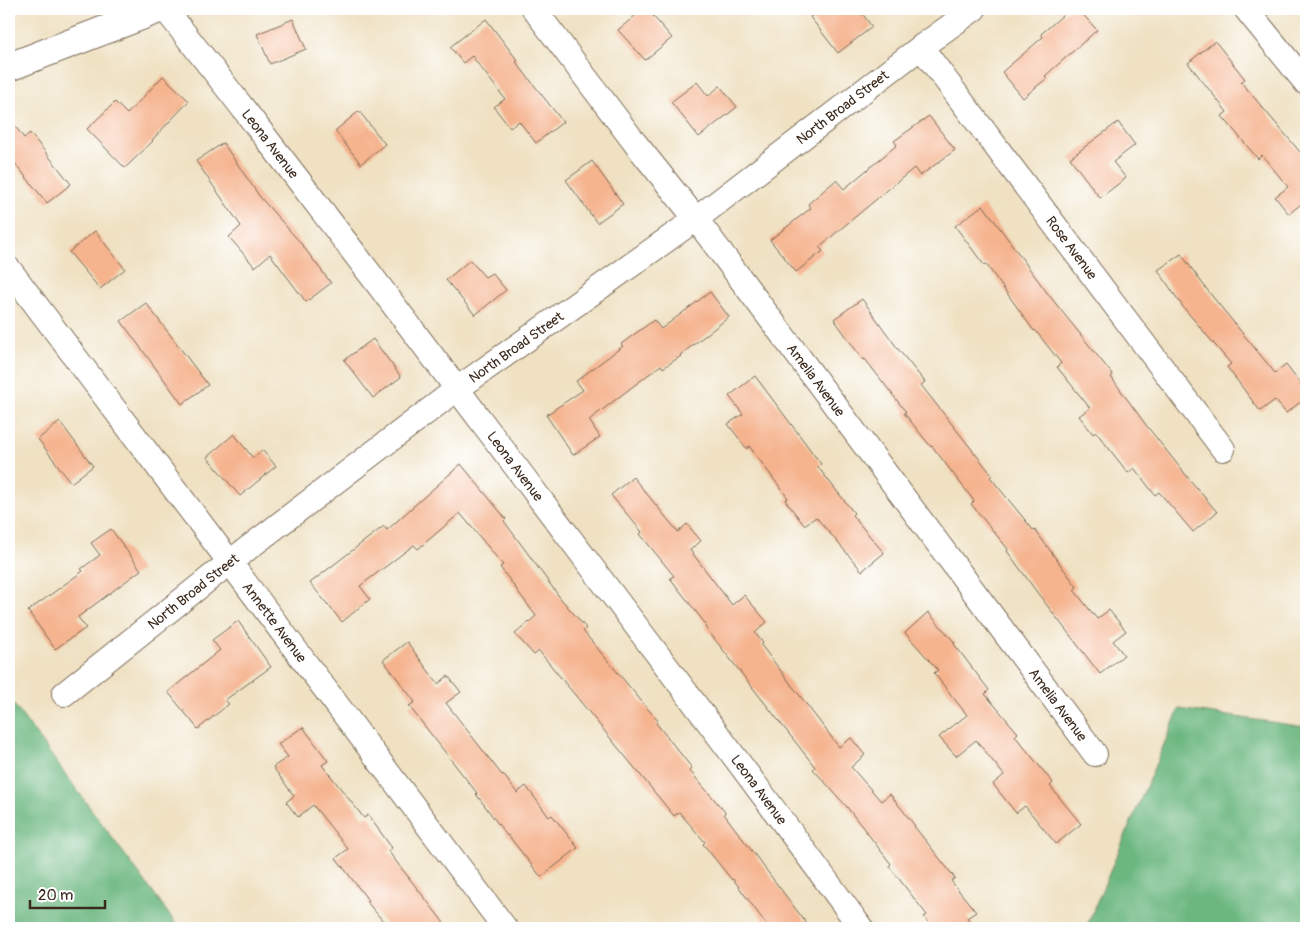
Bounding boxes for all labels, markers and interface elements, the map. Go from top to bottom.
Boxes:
street label: North Broad Street [793,67,893,148]
street label: Leona Avenue [238,106,302,182]
street label: Rose Avenue [1042,213,1101,283]
street label: North Broad Street [466,308,567,387]
street label: Amelia Avenue [783,340,848,420]
street label: Leona Avenue [483,428,547,505]
street label: North Broad Street [144,550,243,633]
street label: Annette Avenue [239,579,310,666]
street label: Amelia Avenue [1025,665,1091,745]
street label: Leona Avenue [727,752,790,828]
scale bar [30,877,105,909]
text: 20 m [38,886,73,905]

